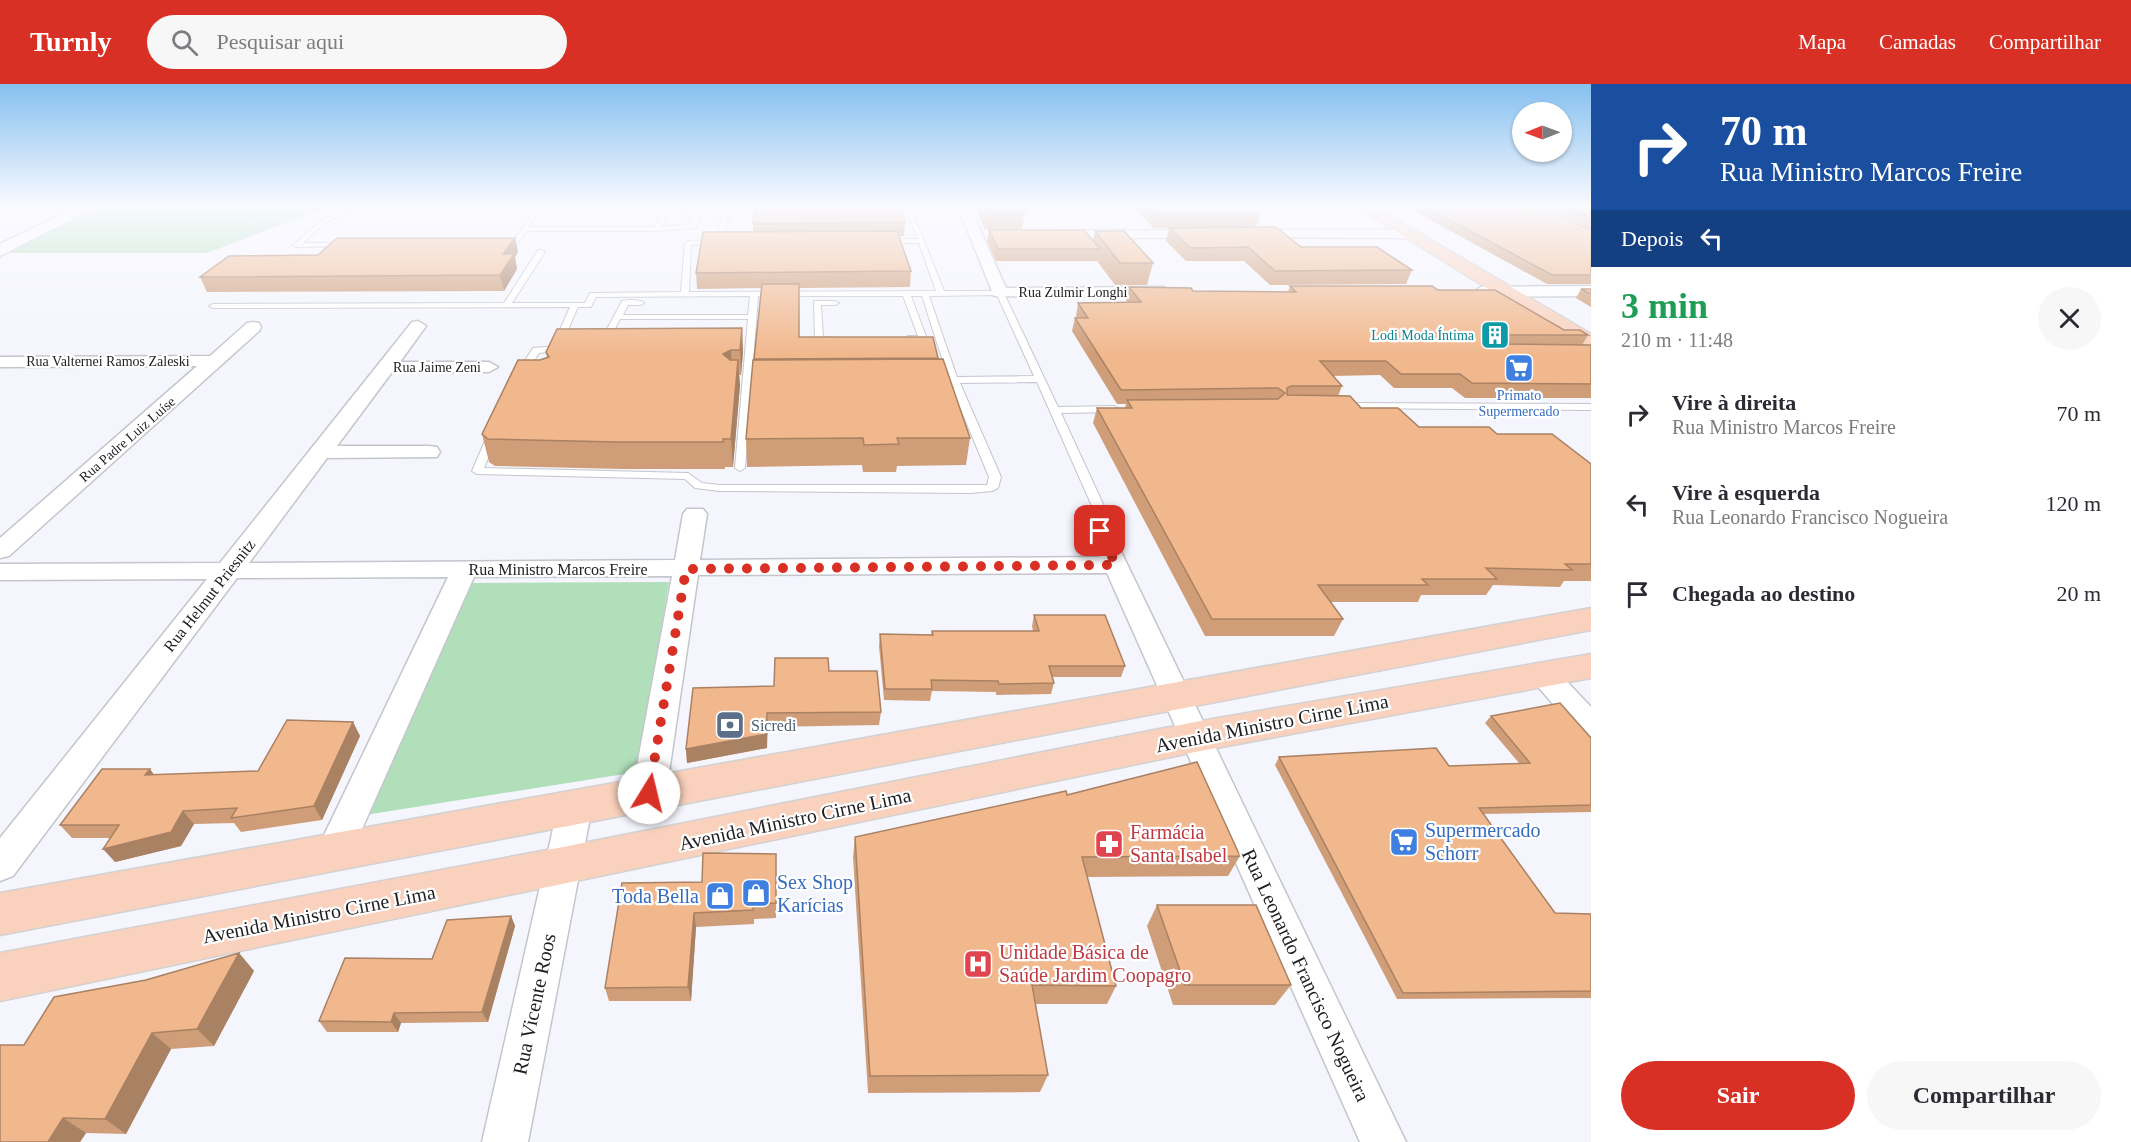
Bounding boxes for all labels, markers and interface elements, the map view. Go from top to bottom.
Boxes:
search box [147,15,567,69]
text: Turnly [30,26,111,57]
icon: search [168,26,201,59]
text: Pesquisar aqui [216,29,344,54]
text: Mapa [1798,30,1846,54]
text: Camadas [1879,30,1956,54]
text: Compartilhar [1989,30,2101,54]
north arrow [1512,102,1572,162]
map controls [1512,102,1572,162]
icon: right [1621,108,1699,186]
text: 70 m [1720,108,1808,154]
text: Rua Ministro Marcos Freire [1720,157,2022,187]
icon: left [1695,222,1728,255]
text: Depois [1621,226,1683,251]
street label: Rua Zulmir Longhi [1019,285,1128,300]
text: 3 min [1621,286,1708,326]
button: close [2038,287,2101,350]
building icon: Lodi Moda Íntima [1479,319,1511,351]
place label: Lodi Moda Íntima [1371,327,1475,343]
text: 210 m · 11:48 [1621,329,1733,351]
supermarket icon: Primato Supermercado [1503,352,1535,384]
street label: Rua Valternei Ramos Zaleski [26,354,190,369]
street label: Rua Jaime Zeni [393,360,481,375]
place label: Primato Supermercado [1479,388,1559,419]
text: Vire à direita [1672,390,1796,415]
street label: Rua Padre Luiz Luíse [76,394,178,485]
icon: right [1621,398,1654,431]
text: 70 m [2056,401,2101,426]
text: Rua Ministro Marcos Freire [1672,416,1896,438]
text: Vire à esquerda [1672,480,1820,505]
icon: left [1621,488,1654,521]
text: 120 m [2045,491,2101,516]
pin [1074,505,1125,556]
text: Rua Leonardo Francisco Nogueira [1672,506,1948,528]
icon: arrive [1083,514,1116,547]
street label: Rua Helmut Priesnitz [160,536,259,655]
street label: Rua Ministro Marcos Freire [468,561,648,578]
icon: arrive [1621,578,1654,611]
text: Chegada ao destino [1672,581,1855,606]
text: 20 m [2056,581,2101,606]
street label: Avenida Ministro Cirne Lima [1154,690,1390,756]
bank icon: Sicredi [714,709,746,741]
place label: Sicredi [751,717,797,734]
position arrow [617,761,681,825]
street label: Avenida Ministro Cirne Lima [677,784,913,854]
place label: Supermercado Schorr [1425,819,1541,864]
place label: Farmácia Santa Isabel [1130,821,1228,866]
supermarket icon: Supermercado Schorr [1388,826,1420,858]
pharmacy icon: Farmácia Santa Isabel [1093,828,1125,860]
street label: Rua Leonardo Francisco Nogueira [1237,845,1374,1105]
place label: Sex Shop Karícias [777,871,853,916]
shop icon: Sex Shop Karícias [740,877,772,909]
shop icon: Toda Bella [704,880,736,912]
street label: Avenida Ministro Cirne Lima [201,881,437,947]
place label: Toda Bella [612,885,699,907]
street label: Rua Vicente Roos [508,931,560,1077]
place label: Unidade Básica de Saúde Jardim Coopagro [999,941,1191,987]
hospital icon: Unidade Básica de Saúde Jardim Coopagro [962,948,994,980]
button: Sair [1621,1061,1855,1130]
button: Compartilhar [1867,1061,2101,1130]

